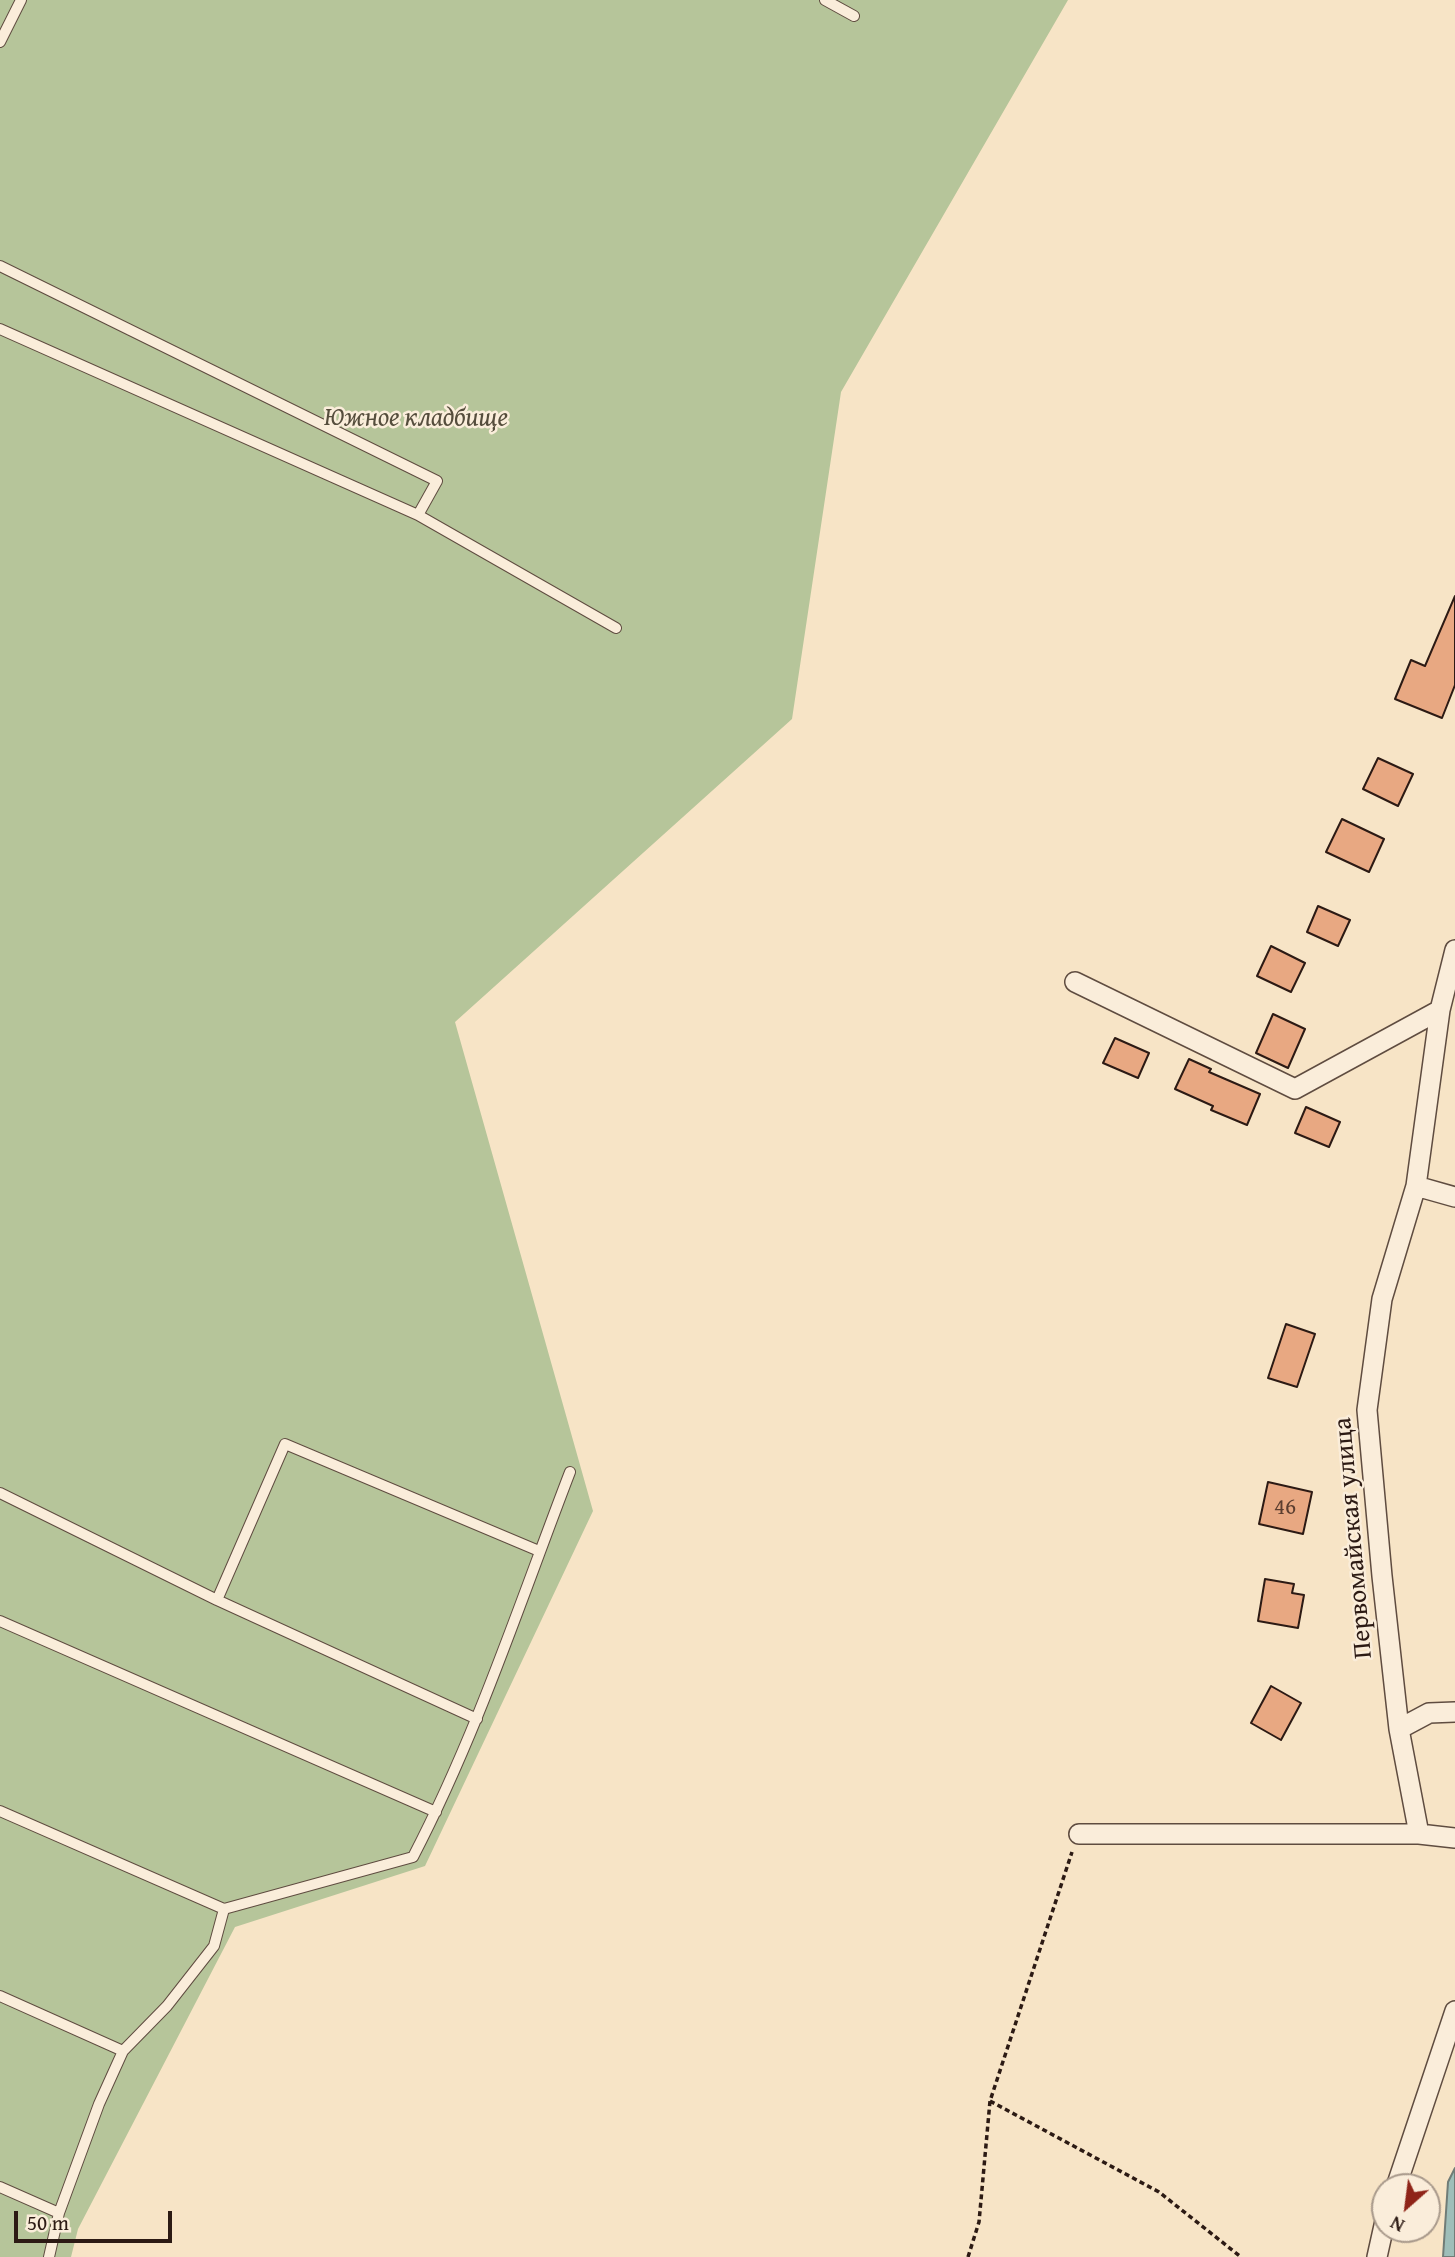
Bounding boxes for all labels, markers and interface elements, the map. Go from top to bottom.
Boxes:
park label: Южное кладбище [324,402,508,434]
street label: Первомайская улица [1328,1416,1380,1660]
house number: 46 [1274,1494,1296,1522]
north arrow [1371,2173,1441,2243]
scale bar [18,2198,175,2242]
text: 50 m [27,2207,69,2238]
text: N [1385,2209,1409,2240]

